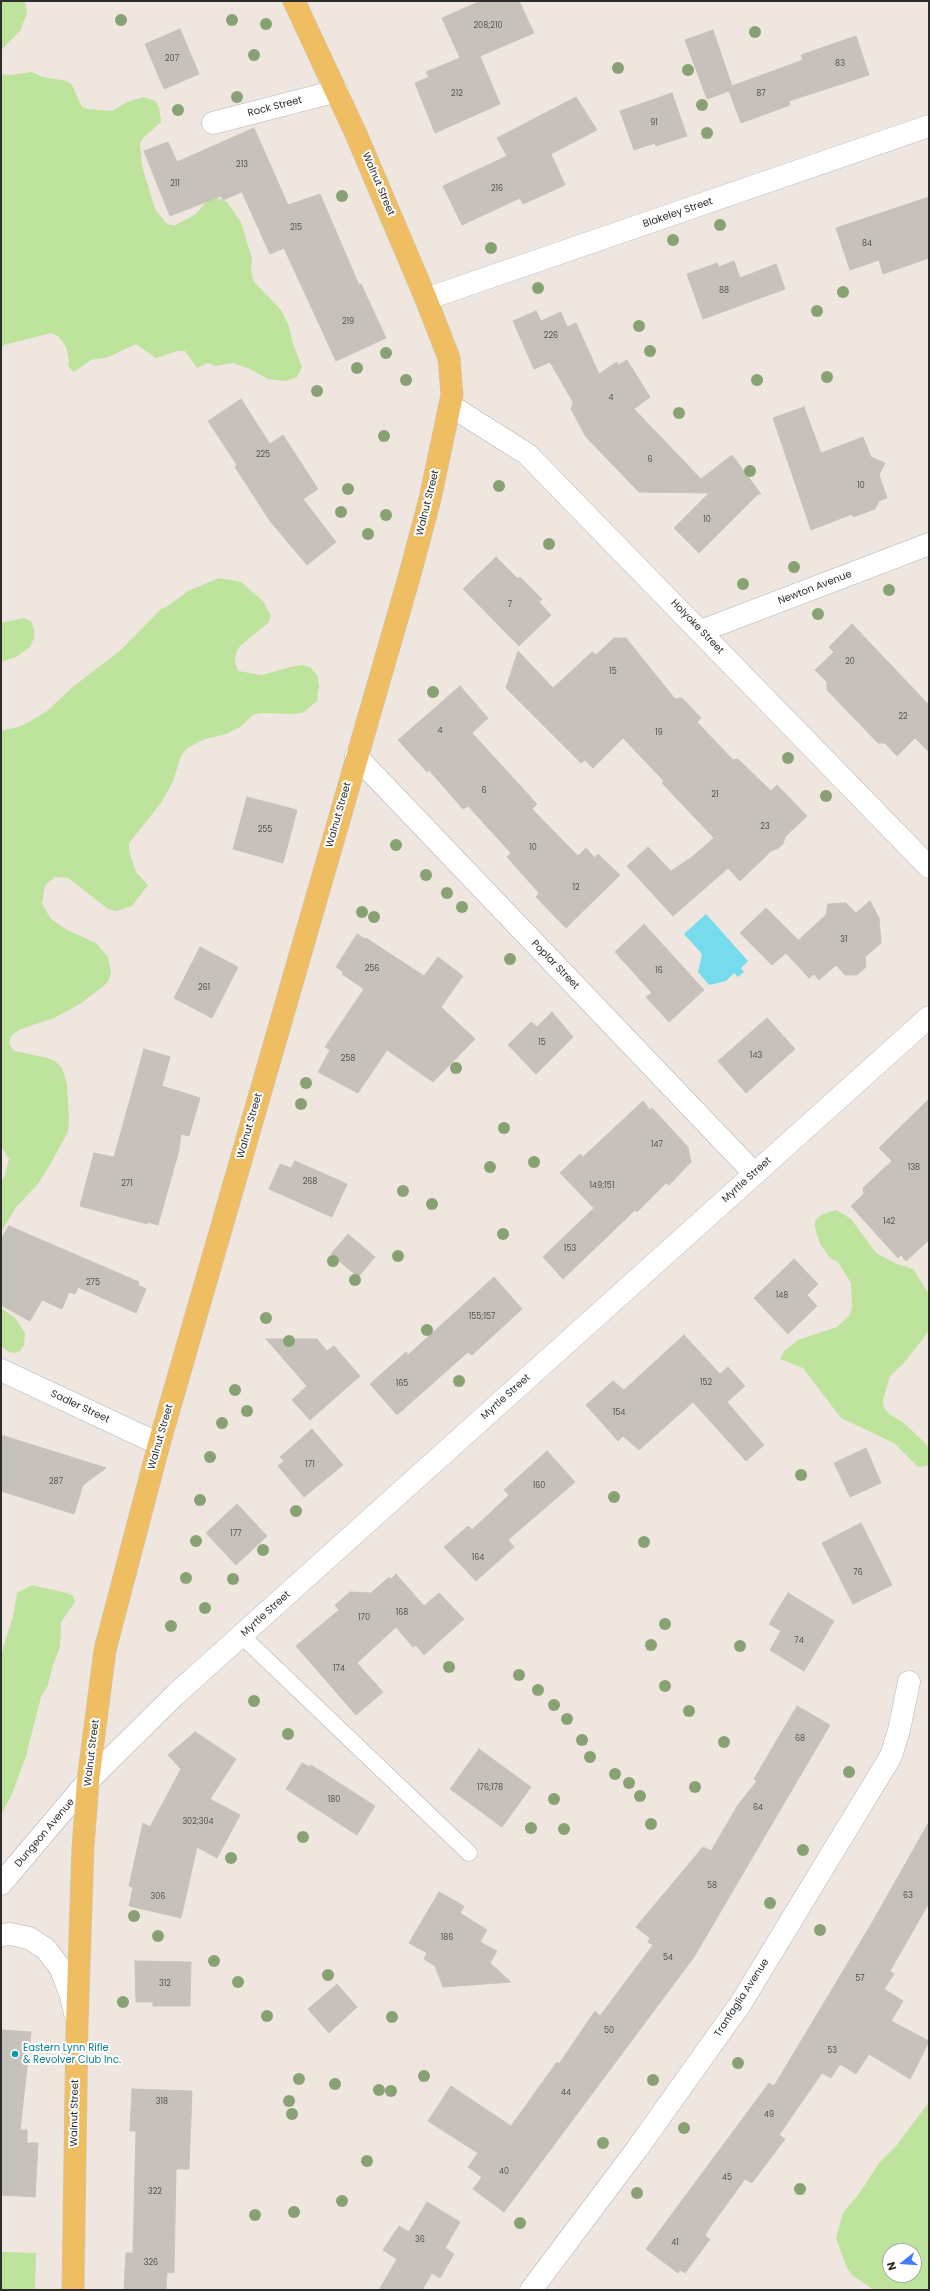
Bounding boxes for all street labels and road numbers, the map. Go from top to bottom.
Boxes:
street label: Rock Street [247,94,303,120]
street label: Walnut Street [359,151,397,217]
street label: Blakeley Street [642,195,714,231]
street label: Walnut Street [414,469,442,537]
street label: Newton Avenue [776,568,854,608]
street label: Holyoke Street [668,597,726,657]
street label: Walnut Street [324,781,354,849]
street label: Poplar Street [529,938,581,992]
street label: Walnut Street [235,1092,265,1160]
street label: Myrtle Street [720,1155,774,1205]
street label: Myrtle Street [479,1372,533,1422]
street label: Sadler Street [49,1388,111,1426]
street label: Walnut Street [146,1403,176,1471]
street label: Myrtle Street [239,1589,293,1639]
street label: Walnut Street [82,1719,102,1787]
street label: Dungeon Avenue [13,1796,77,1870]
street label: Tranfaglia Avenue [712,1957,772,2039]
street label: Walnut Street [68,2079,82,2147]

